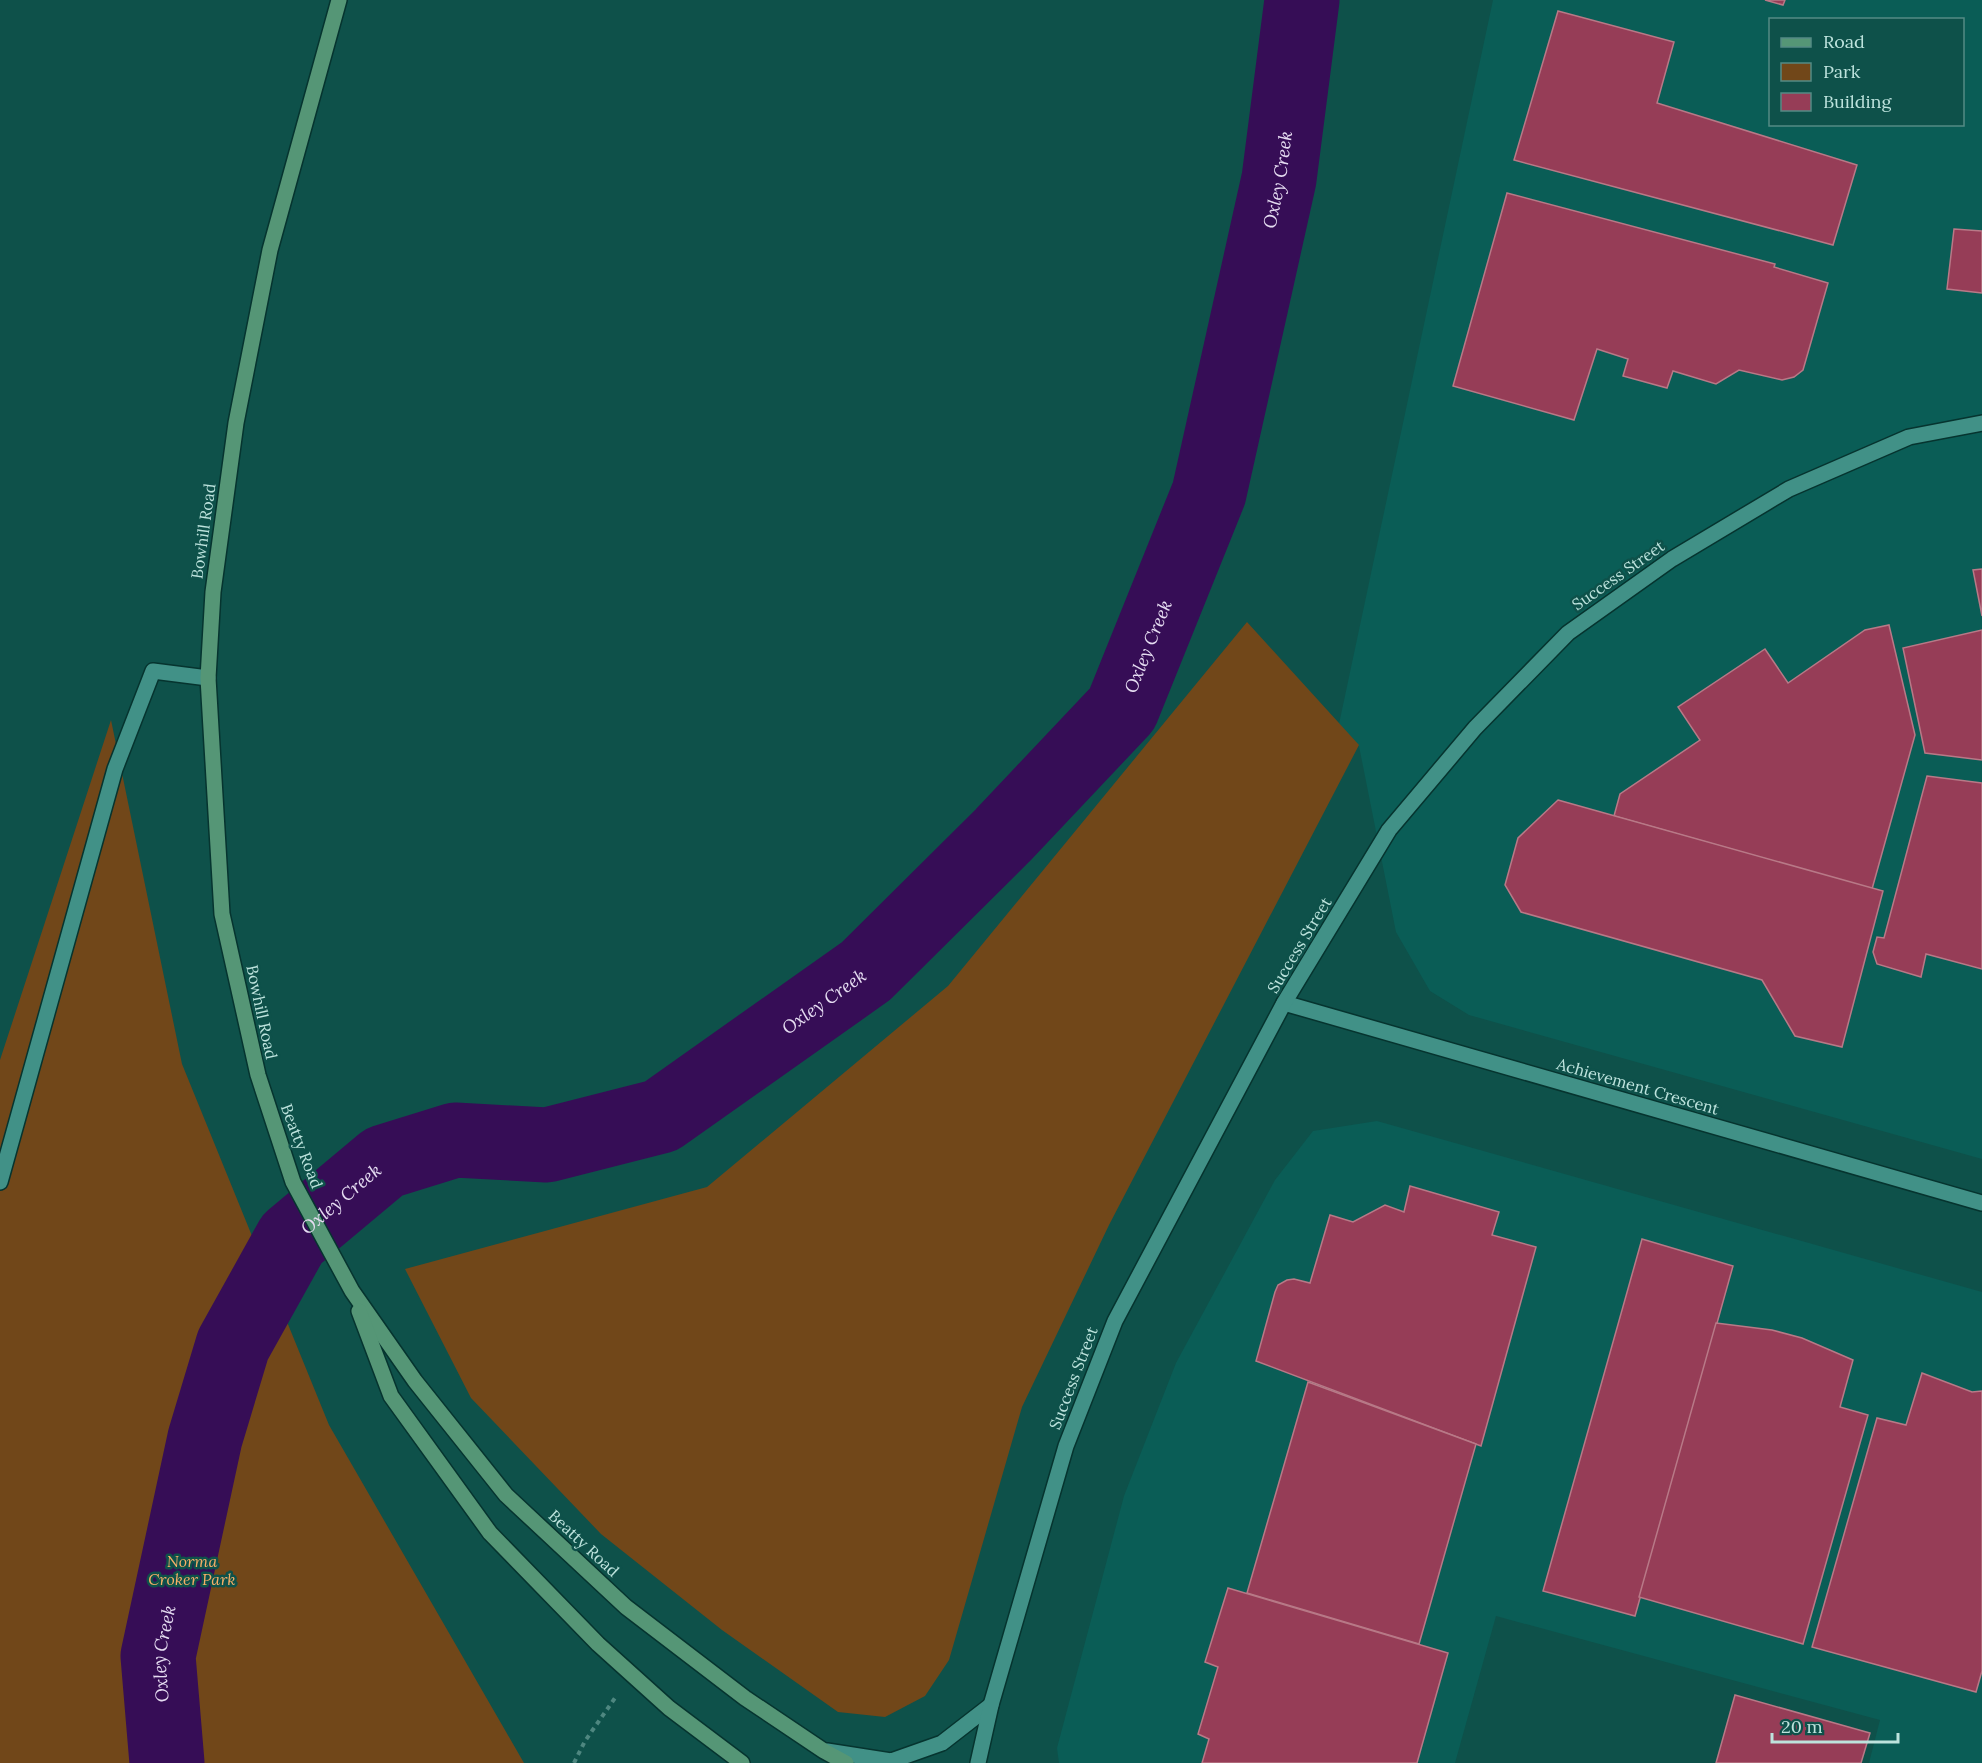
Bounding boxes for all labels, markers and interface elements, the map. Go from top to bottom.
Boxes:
legend [1769,18,1964,126]
text: Road [1823,30,1865,53]
text: Park [1823,60,1861,83]
text: Building [1823,90,1893,113]
water label: Oxley Creek [1257,130,1297,230]
street label: Bowhill Road [186,482,220,580]
street label: Success Street [1568,535,1669,614]
water label: Oxley Creek [1118,596,1176,696]
street label: Success Street [1262,893,1336,997]
street label: Bowhill Road [242,963,282,1061]
water label: Oxley Creek [777,963,870,1039]
street label: Achievement Crescent [1554,1053,1722,1119]
street label: Beatty Road [277,1101,327,1192]
water label: Oxley Creek [295,1158,386,1239]
street label: Success Street [1044,1323,1102,1432]
street label: Beatty Road [545,1505,624,1581]
park label: Norma Croker Park [148,1551,236,1589]
water label: Oxley Creek [147,1603,180,1703]
scale bar [1772,1706,1898,1744]
text: 20 m [1781,1715,1823,1738]

